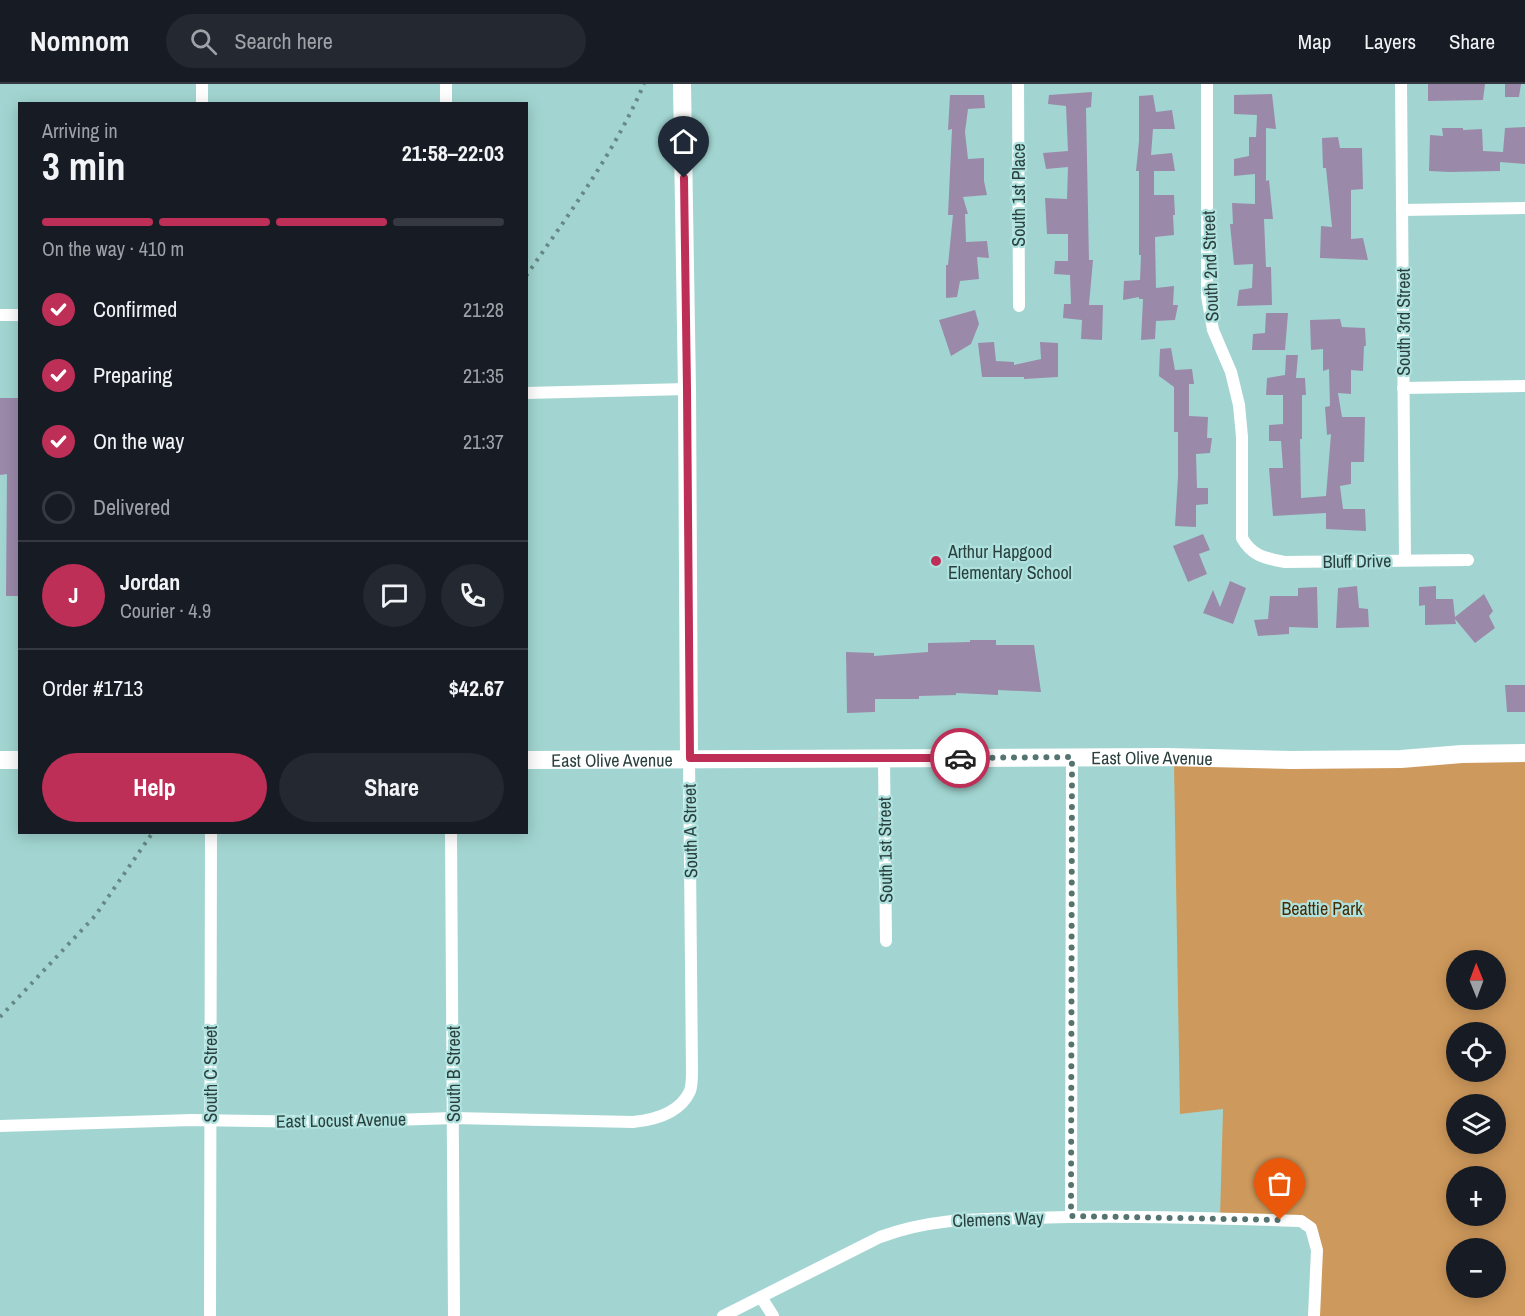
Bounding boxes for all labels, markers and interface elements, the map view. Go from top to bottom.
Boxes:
search box [166,14,586,68]
text: Nomnom [30,22,130,60]
icon: search [187,25,220,58]
text: Search here [235,26,333,56]
text: Map [1298,27,1331,56]
text: Layers [1364,27,1416,56]
text: Share [1449,27,1495,56]
pin [658,116,709,178]
text: Arriving in [42,117,118,144]
icon: home [667,125,700,158]
text: 21:58–22:03 [402,138,504,168]
text: 3 min [42,140,126,192]
street label: South 1st Place [1006,143,1031,247]
street label: South 2nd Street [1196,210,1224,322]
text: On the way · 410 m [42,235,184,262]
street label: South 3rd Street [1391,268,1416,376]
icon: check [42,293,75,326]
text: Confirmed [93,294,177,324]
text: 21:28 [463,296,504,323]
icon: check [42,359,75,392]
text: Preparing [93,360,172,390]
text: 21:35 [463,362,504,389]
icon: check [42,425,75,458]
text: On the way [93,426,184,456]
text: 21:37 [463,428,504,455]
text: Delivered [93,492,170,522]
place label: Arthur Hapgood Elementary School [947,539,1072,585]
street label: Bluff Drive [1322,548,1392,574]
marker: Arthur Hapgood Elementary School [929,554,943,568]
button: chat [363,564,426,627]
button: phone [441,564,504,627]
text: Jordan [120,567,180,597]
text: J [68,580,79,610]
text: Courier · 4.9 [120,597,211,624]
text: Order #1713 [42,673,143,703]
text: $42.67 [449,673,504,703]
courier [930,728,990,788]
icon: car [944,742,977,775]
street label: East Olive Avenue [1091,744,1213,771]
street label: East Olive Avenue [551,747,673,772]
button: Help [42,753,267,822]
button: Share [279,753,504,822]
street label: South A Street [677,784,703,878]
street label: South 1st Street [872,797,898,903]
park label: Beattie Park [1281,896,1363,921]
north arrow [1446,950,1506,1010]
map controls [1446,950,1506,1298]
button: locate [1446,1022,1506,1082]
street label: South C Street [198,1026,223,1122]
street label: South B Street [441,1026,466,1122]
button: layers [1446,1094,1506,1154]
street label: East Locust Avenue [276,1106,406,1134]
pin [1254,1158,1305,1220]
button: + [1446,1166,1506,1226]
icon: bag [1263,1167,1296,1200]
street label: Clemens Way [952,1205,1045,1233]
button: − [1446,1238,1506,1298]

